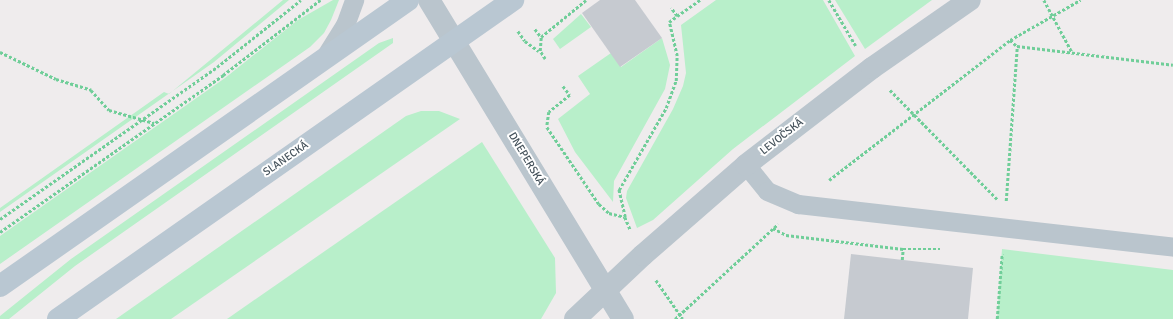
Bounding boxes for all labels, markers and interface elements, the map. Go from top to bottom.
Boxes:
street label: LEVOČSKÁ [758,116,806,158]
street label: DNEPERSKÁ [505,130,547,188]
street label: SLANECKÁ [261,139,311,179]

